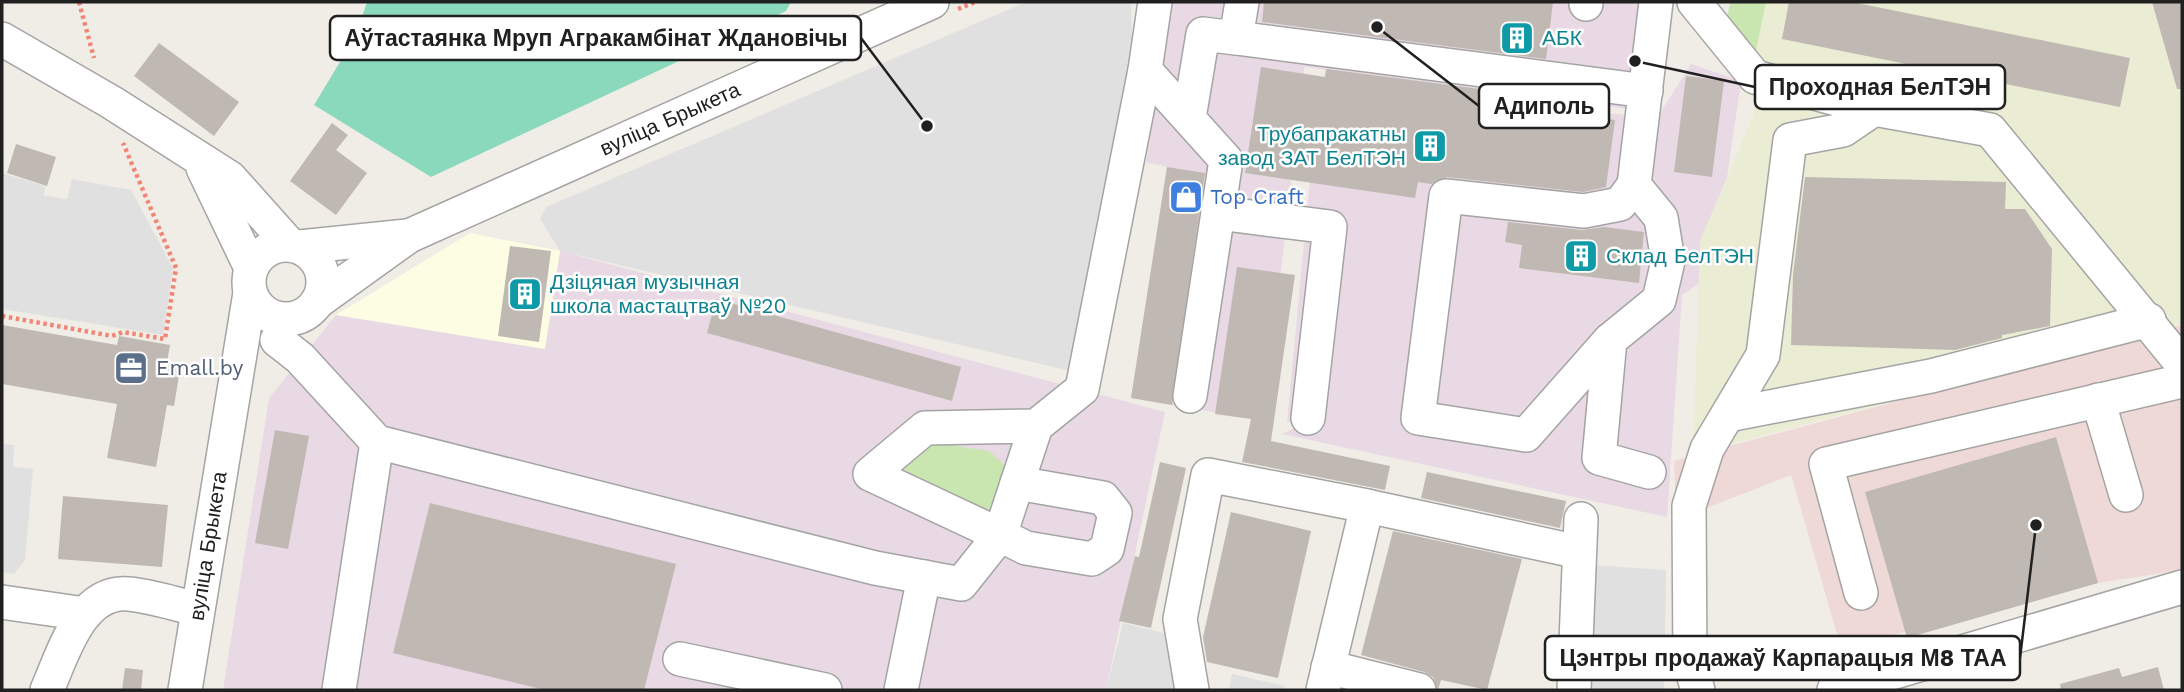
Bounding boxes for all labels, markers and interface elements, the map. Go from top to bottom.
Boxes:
callout: Аўтастаянка Мруп Агракамбінат Ждановічы [330,16,861,60]
building icon: АБК [1498,19,1536,57]
text: Аўтастаянка Мруп Агракамбінат Ждановічы [344,25,848,52]
place label: АБК [1542,25,1583,50]
callout: Проходная БелТЭН [1755,65,2005,109]
text: Проходная БелТЭН [1769,74,1991,101]
street label: вуліца Брыкета [596,76,744,161]
callout: Адиполь [1479,84,1609,128]
text: Адиполь [1493,93,1595,120]
place label: Трубапракатны завод ЗАТ БелТЭН [1218,121,1406,170]
building icon: Трубапракатны завод ЗАТ БелТЭН [1411,127,1449,165]
shop icon: Top Craft [1167,178,1205,216]
place label: Top Craft [1210,184,1304,209]
building icon: Склад БелТЭН [1562,237,1600,275]
place label: Склад БелТЭН [1606,243,1754,268]
place label: Дзіцячая музычная школа мастацтваў №20 [550,269,786,318]
building icon: Дзіцячая музычная школа мастацтваў №20 [506,275,544,313]
office icon: Emall.by [112,349,150,387]
place label: Emall.by [156,355,244,380]
street label: вуліца Брыкета [183,469,232,622]
callout: Цэнтры продажаў Карпарацыя М8 ТАА [1545,636,2020,680]
text: Цэнтры продажаў Карпарацыя М8 ТАА [1559,645,2007,672]

